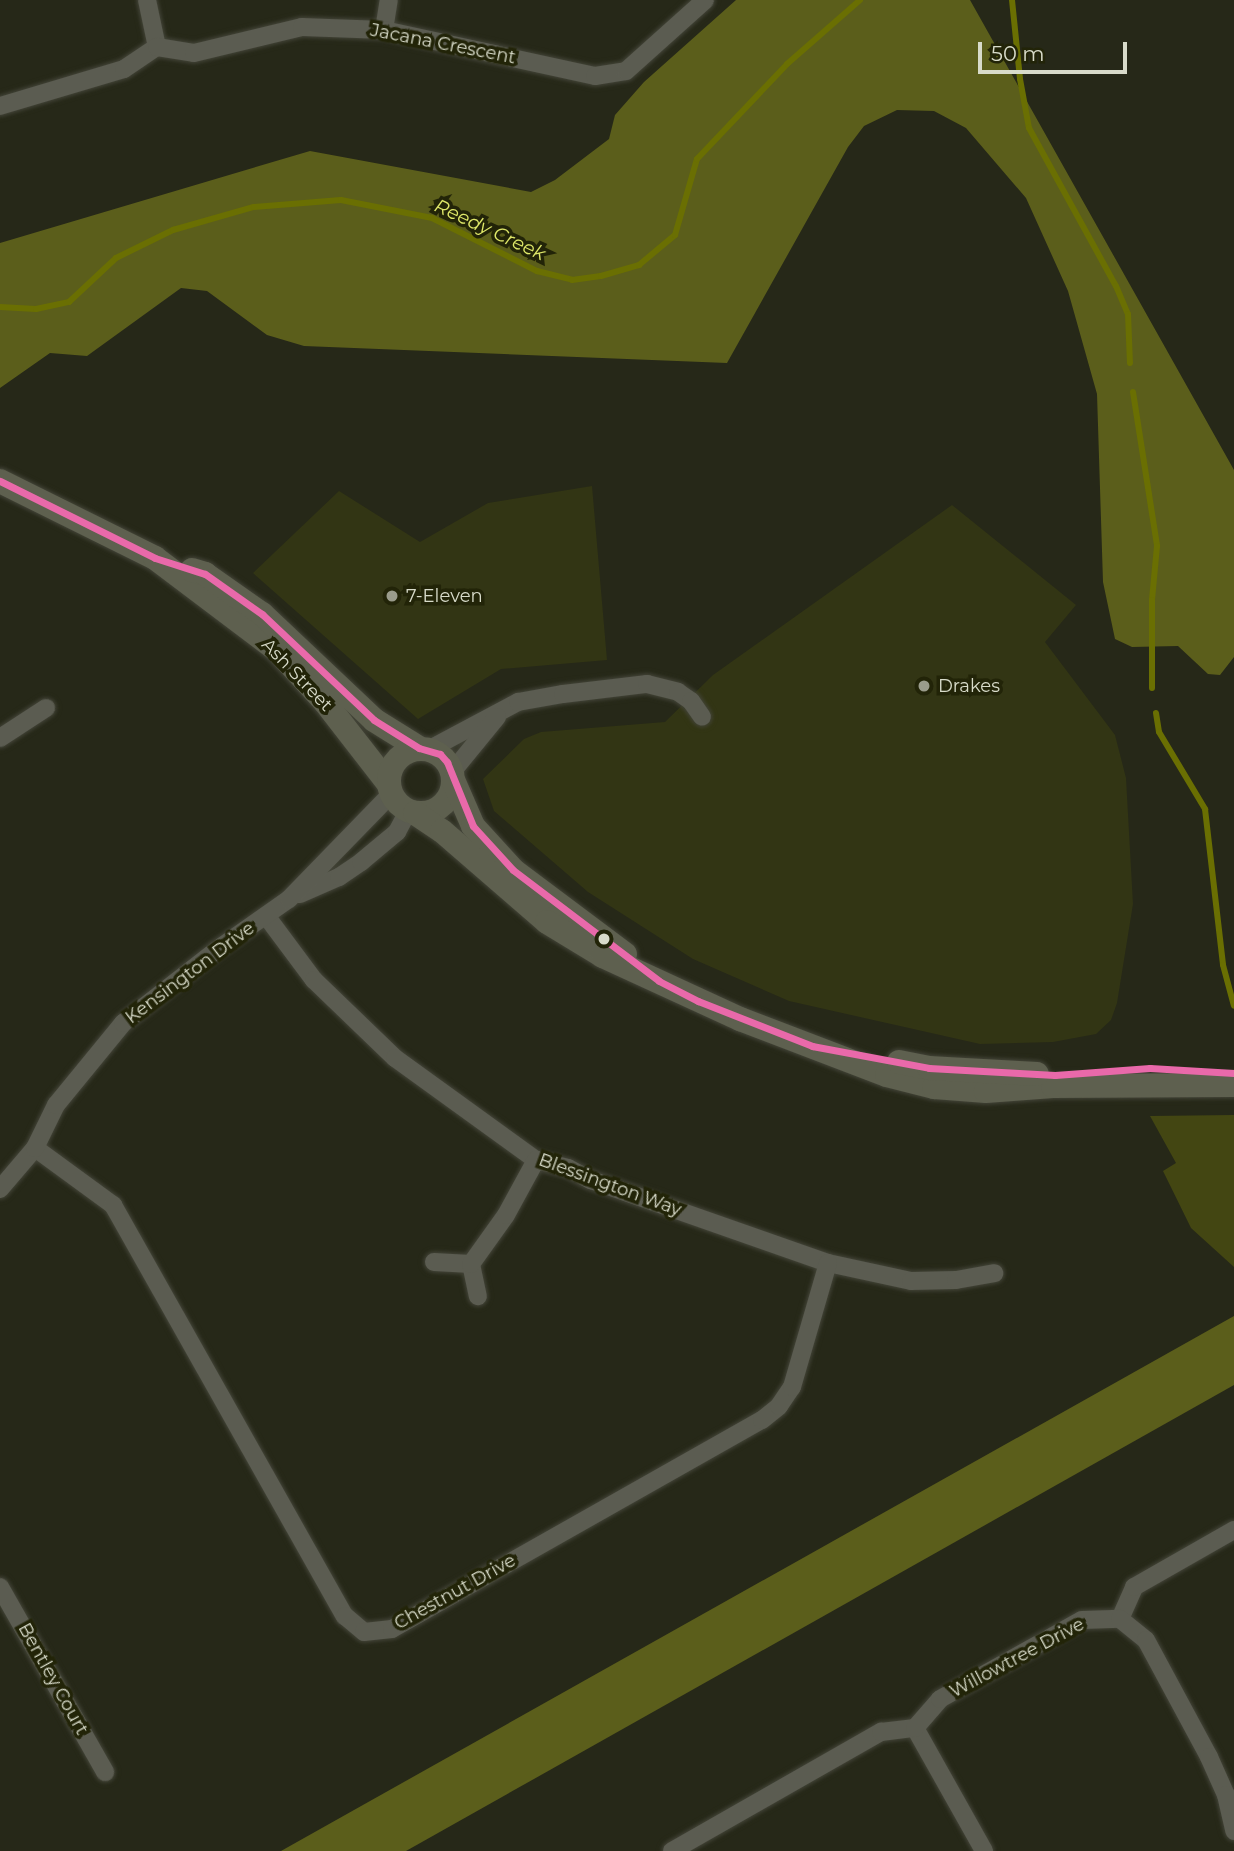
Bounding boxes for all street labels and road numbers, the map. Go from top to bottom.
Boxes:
street label: Jacana Crescent [368,19,518,69]
street label: Ash Street [257,634,337,716]
street label: Kensington Drive [121,917,259,1029]
street label: Blessington Way [536,1149,684,1221]
street label: Chestnut Drive [391,1550,519,1634]
street label: Willowtree Drive [946,1613,1088,1703]
street label: Bentley Court [13,1619,93,1739]

